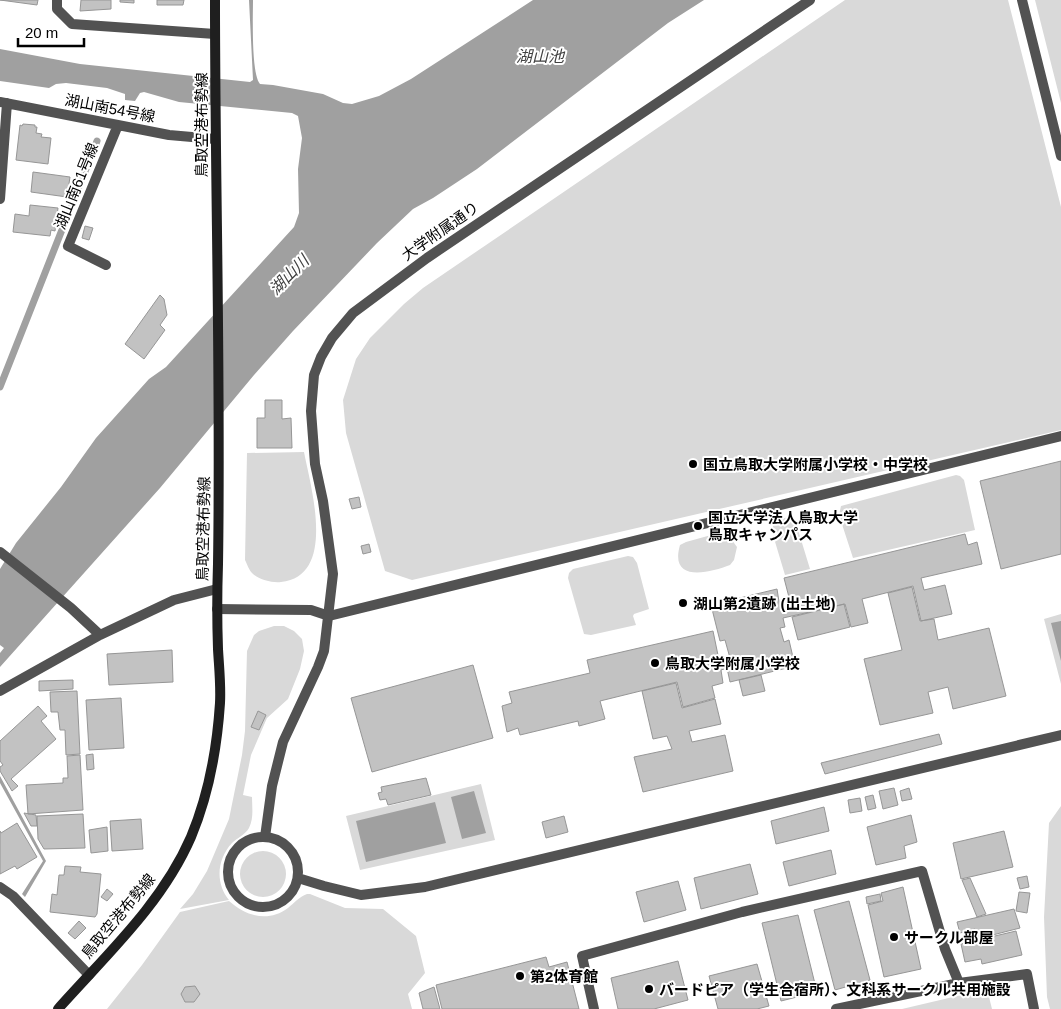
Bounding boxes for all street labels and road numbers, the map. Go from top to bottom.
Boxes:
street label: 鳥取空港布勢線 [193,72,210,178]
street label: 湖山南54号線 [63,91,157,125]
street label: 湖山南61号線 [51,140,101,232]
street label: 大学附属通り [398,198,482,264]
street label: 鳥取空港布勢線 [194,476,212,582]
street label: 鳥取空港布勢線 [78,870,158,962]

